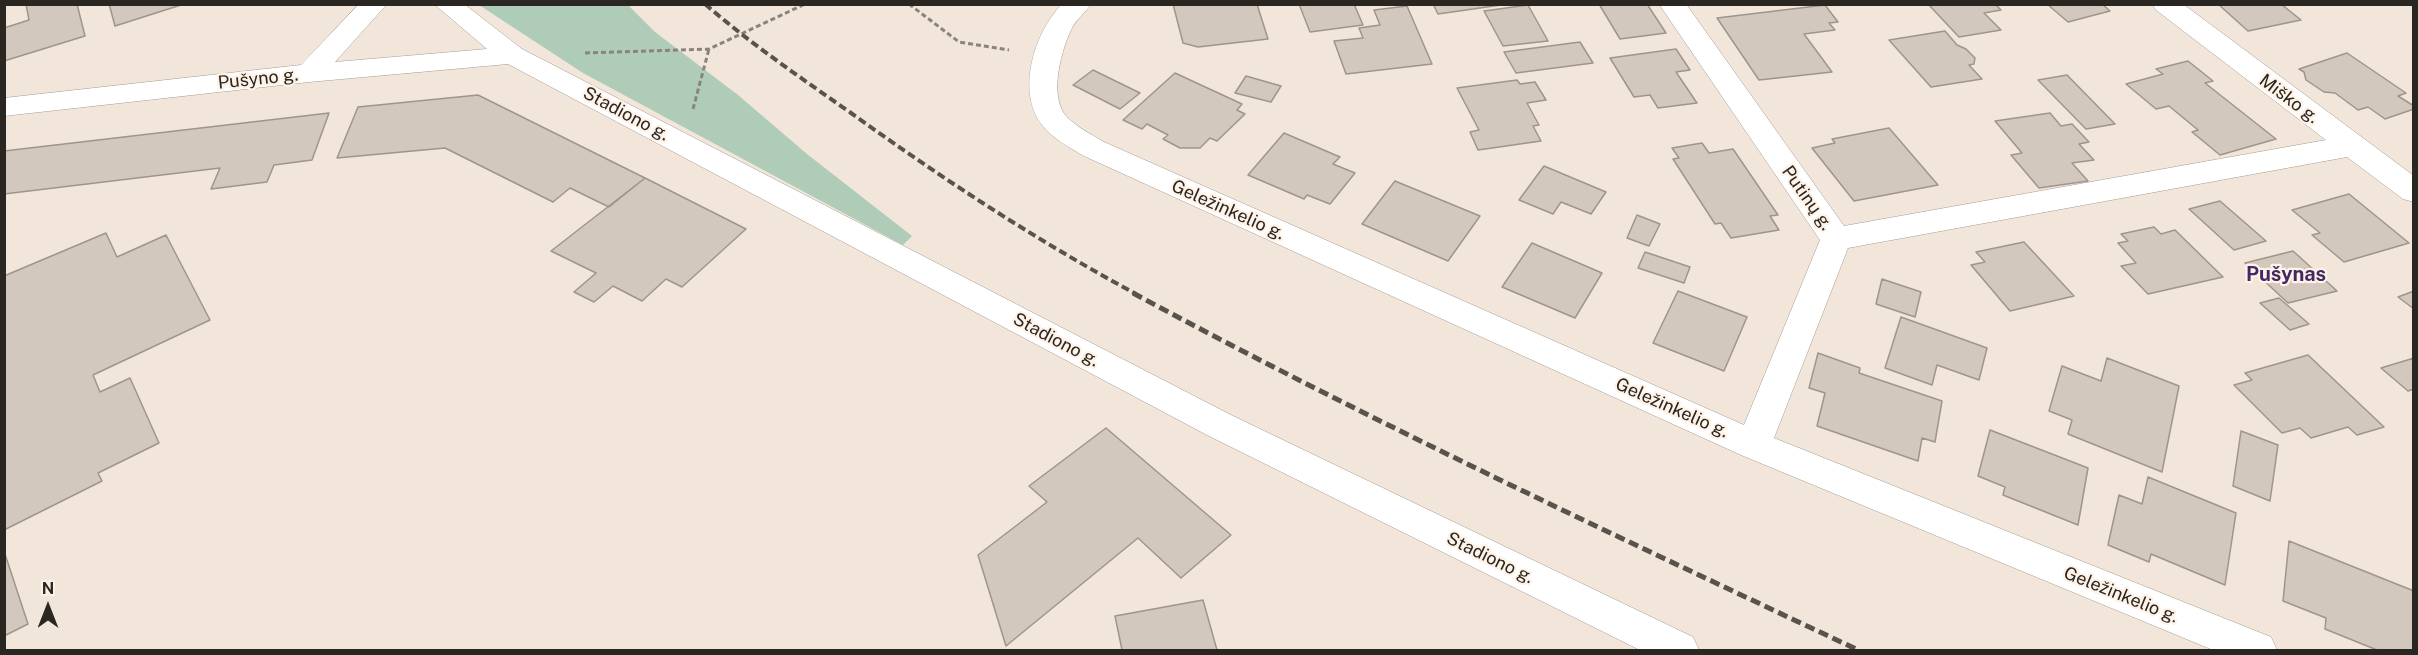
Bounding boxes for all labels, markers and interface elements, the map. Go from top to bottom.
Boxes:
street label: Pušyno g. [217,64,299,94]
street label: Miško g. [2255,70,2323,128]
street label: Stadiono g. [579,82,673,146]
street label: Putinų g. [1777,162,1837,234]
street label: Geležinkelio g. [1168,175,1288,245]
district label: Pušynas [2246,263,2326,287]
street label: Stadiono g. [1009,308,1103,372]
street label: Geležinkelio g. [1612,373,1732,443]
street label: Stadiono g. [1443,528,1537,588]
street label: Geležinkelio g. [2061,562,2181,628]
north arrow [18,577,78,637]
text: N [42,579,54,598]

